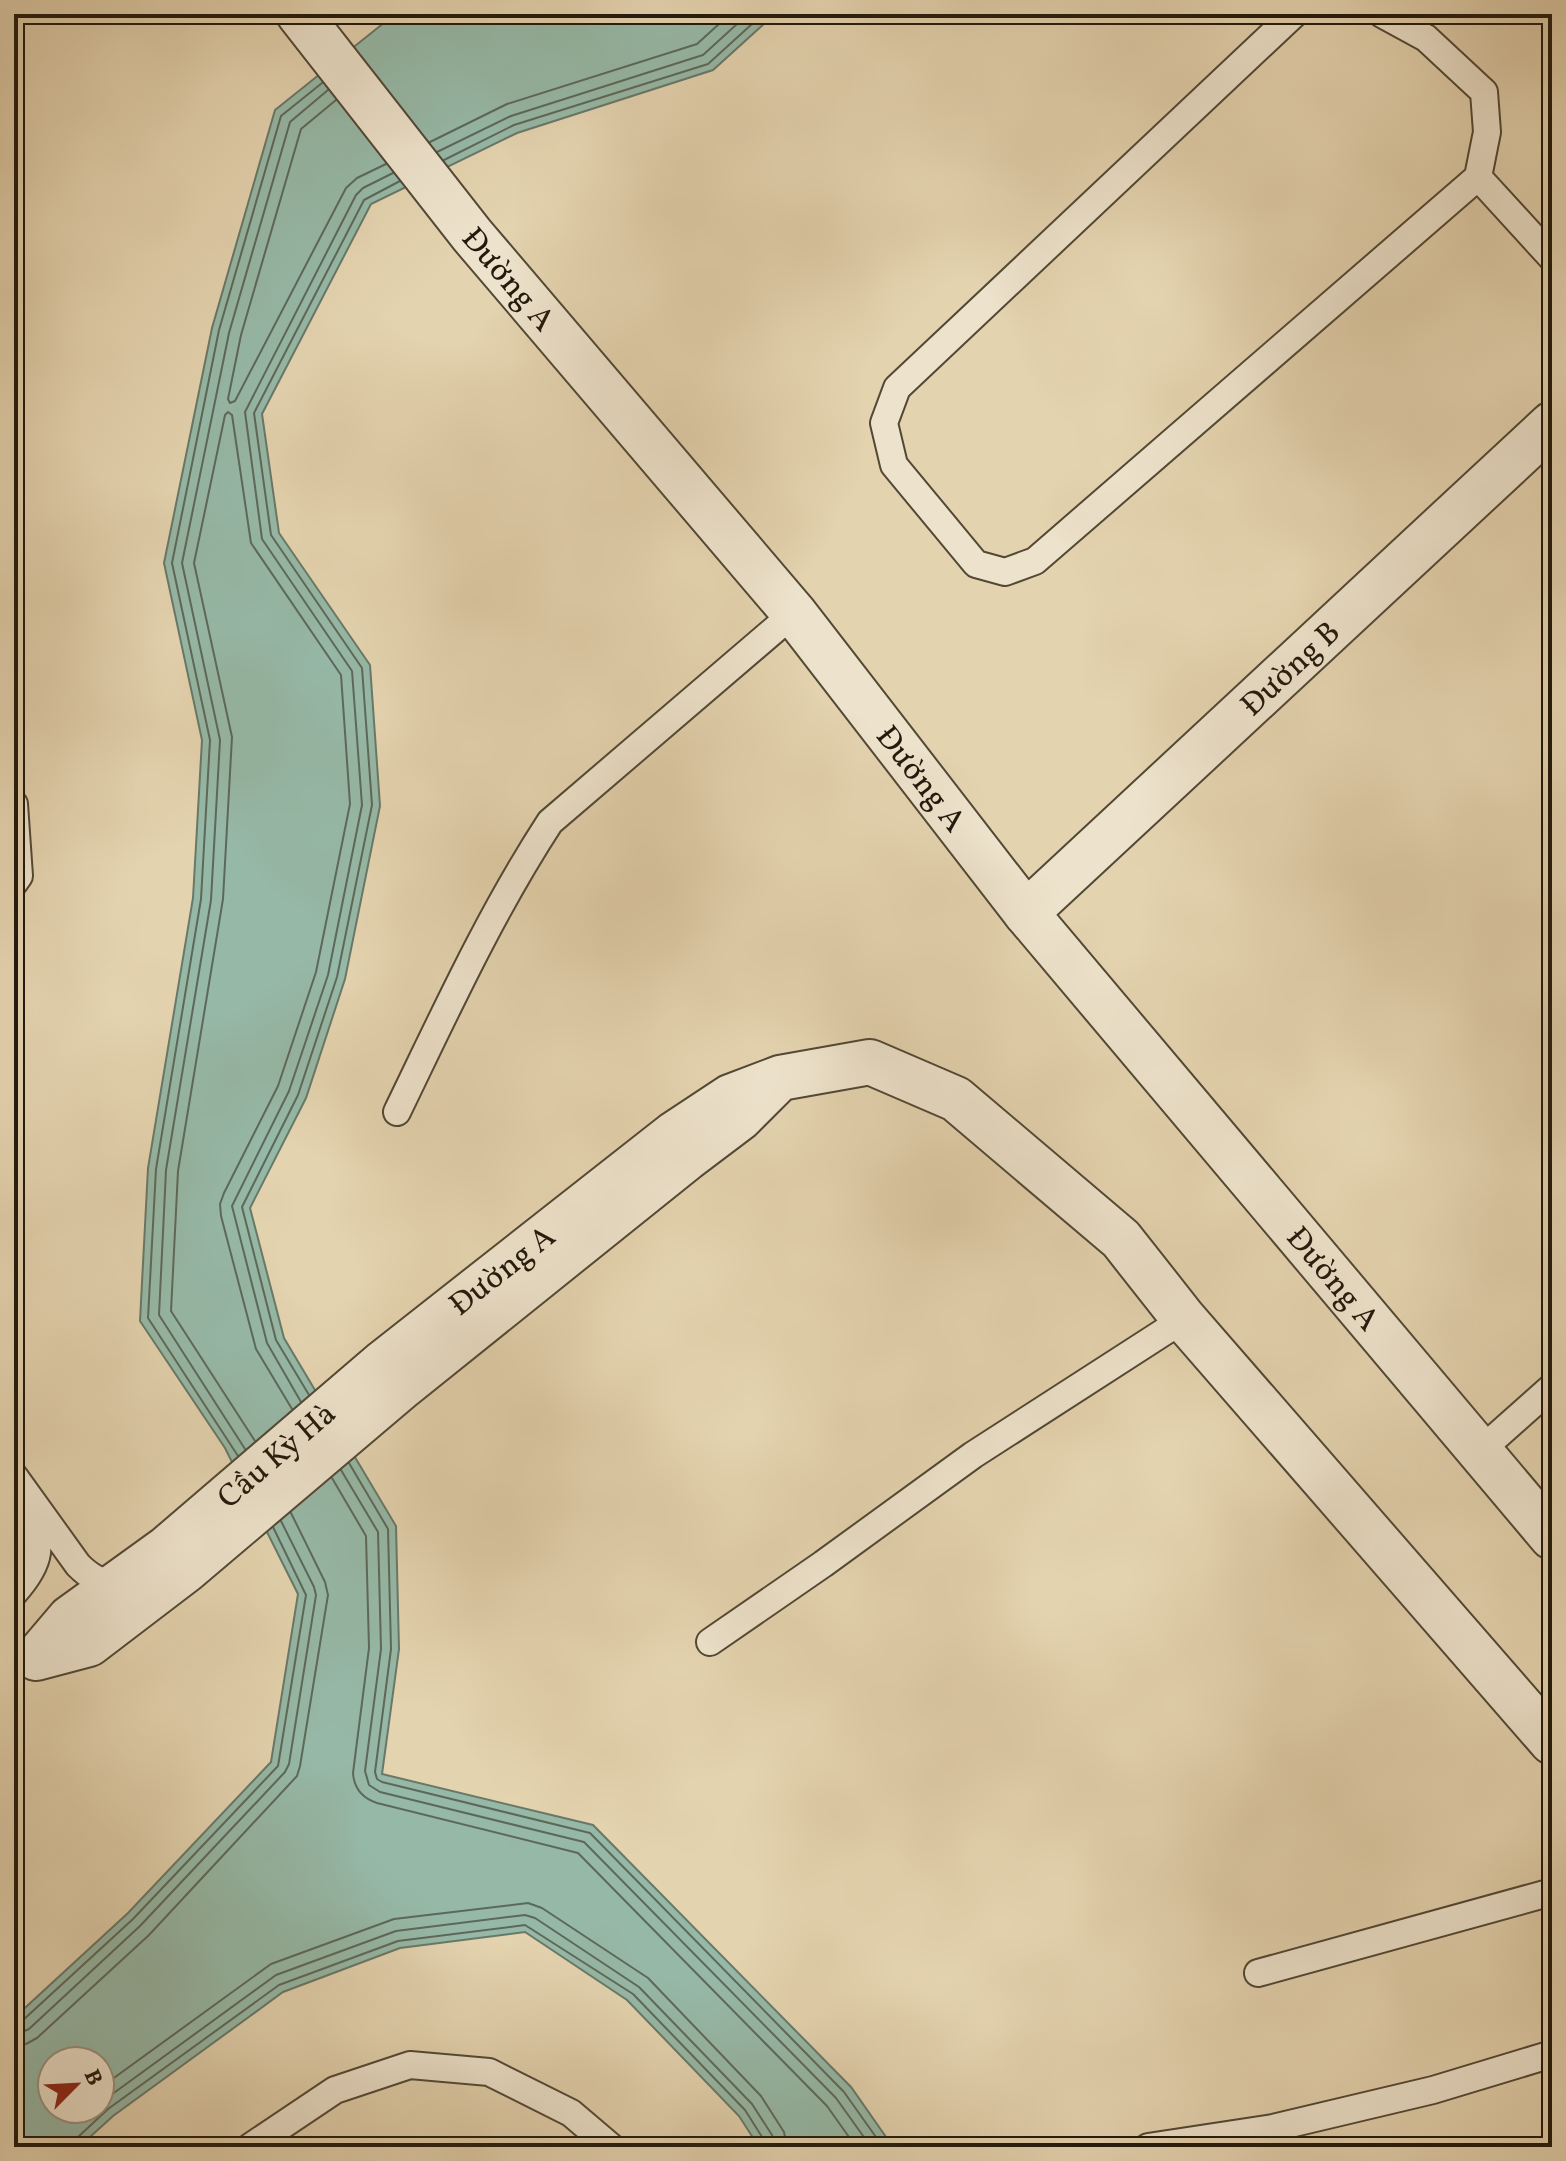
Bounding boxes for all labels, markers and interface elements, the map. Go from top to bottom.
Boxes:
street label: Đường A [450,219,564,342]
street label: Đường B [1232,612,1351,728]
street label: Đường A [864,717,975,843]
street label: Đường A [441,1216,566,1328]
street label: Đường A [1275,1218,1388,1342]
street label: Cầu Kỳ Hà [209,1394,347,1520]
north arrow [36,2045,116,2125]
text: B [75,2065,109,2091]

